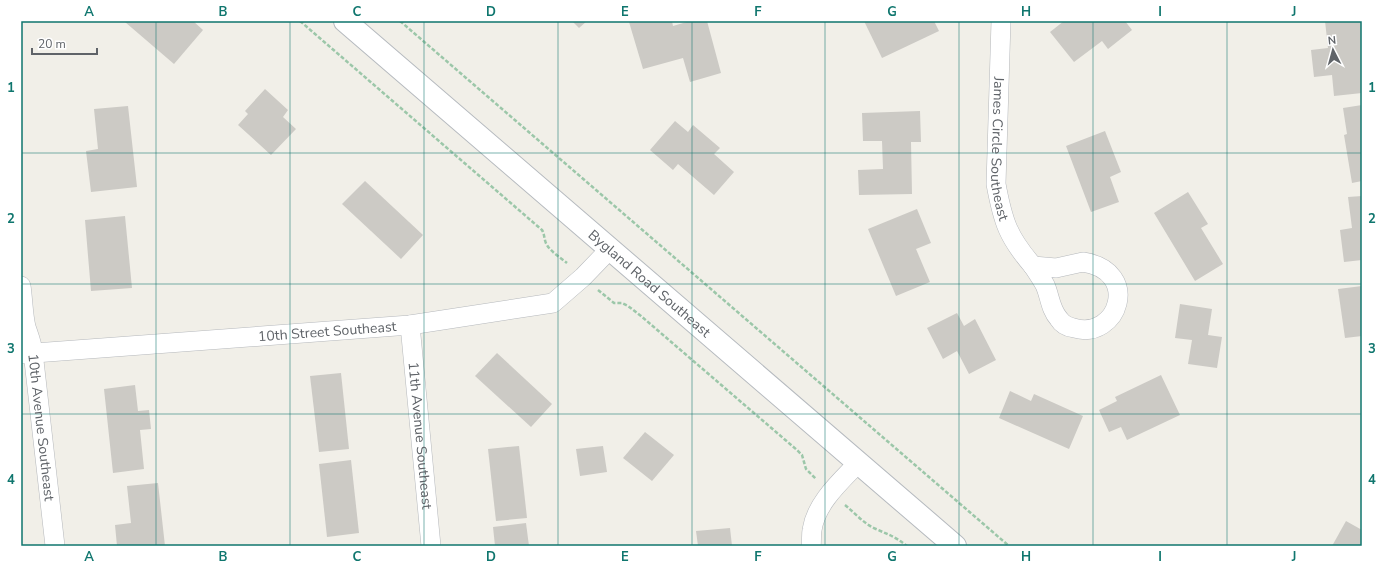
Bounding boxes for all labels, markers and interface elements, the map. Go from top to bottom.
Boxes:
text: A [84,3,94,21]
text: B [219,3,228,21]
text: C [353,3,362,21]
text: D [486,3,496,21]
text: E [621,3,629,21]
text: F [754,3,762,21]
text: G [887,3,897,21]
text: H [1021,3,1031,21]
text: I [1158,3,1162,21]
text: J [1291,3,1296,21]
scale bar [32,30,97,56]
north arrow [1313,30,1353,70]
text: N [1327,33,1337,48]
text: 20 m [38,36,66,52]
street label: James Circle Southeast [986,75,1014,223]
text: 1 [7,79,15,97]
text: 1 [1368,79,1376,97]
text: 2 [7,210,15,228]
text: 2 [1368,210,1376,228]
street label: Bygland Road Southeast [584,225,715,341]
street label: 10th Street Southeast [257,317,397,346]
text: 3 [7,340,15,358]
text: 3 [1368,340,1376,358]
street label: 10th Avenue Southeast [24,353,59,502]
street label: 11th Avenue Southeast [404,361,437,510]
text: 4 [7,471,15,489]
text: 4 [1368,471,1376,489]
text: A [84,548,94,566]
text: B [219,548,228,566]
text: C [353,548,362,566]
text: D [486,548,496,566]
text: E [621,548,629,566]
text: F [754,548,762,566]
text: G [887,548,897,566]
text: H [1021,548,1031,566]
text: I [1158,548,1162,566]
text: J [1291,548,1296,566]

